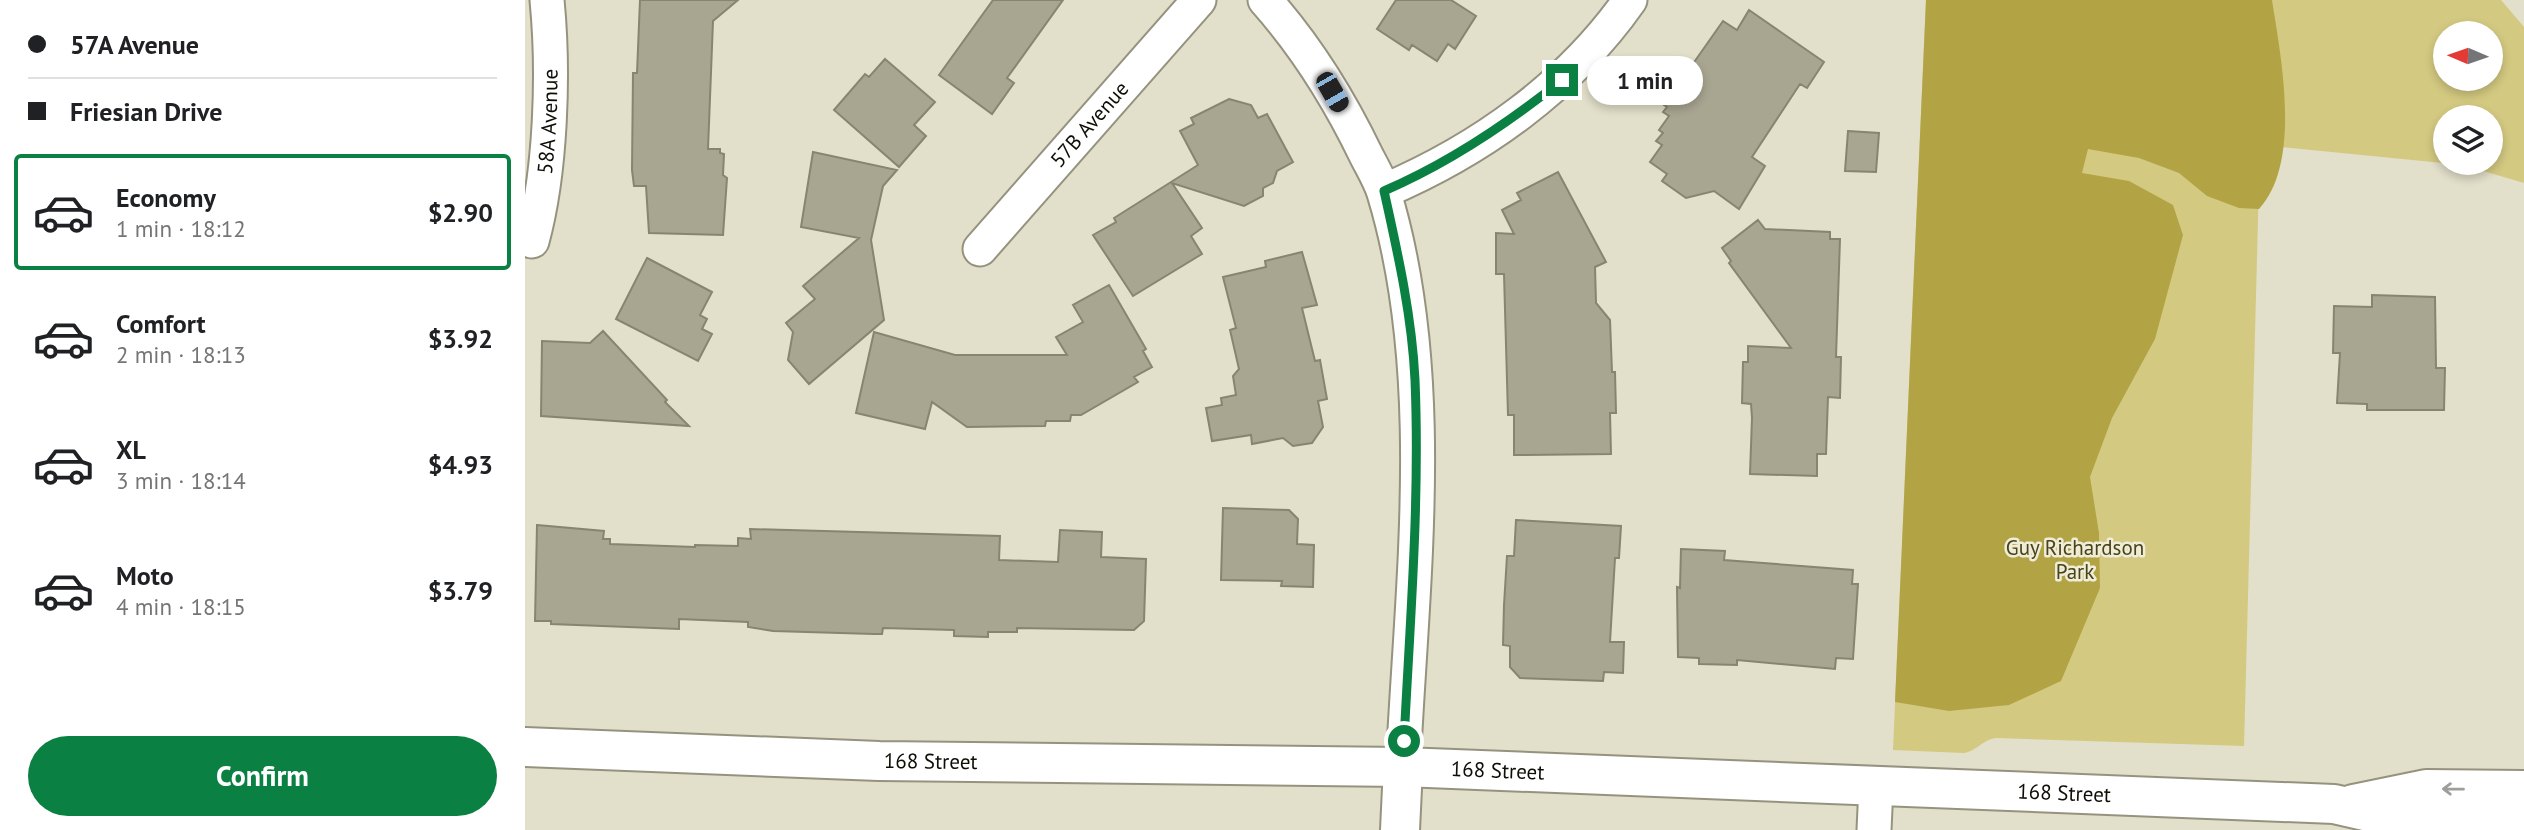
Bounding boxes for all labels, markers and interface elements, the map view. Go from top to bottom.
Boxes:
north arrow [2433,21,2503,91]
map controls [2433,21,2503,175]
text: 57A Avenue [70,28,199,61]
callout: 1 min [1587,56,1702,104]
route end [1546,64,1578,96]
text: 1 min [1617,66,1673,95]
street label: 58A Avenue [531,69,563,175]
car [1313,69,1352,115]
street label: 57B Avenue [1044,75,1134,173]
text: Friesian Drive [70,95,223,128]
button: layers [2433,105,2503,175]
icon: car [32,181,95,244]
text: Economy [116,181,216,214]
text: $2.90 [428,196,493,229]
text: 1 min · 18:12 [116,214,246,243]
icon: car [32,307,95,370]
text: Comfort [116,307,206,340]
text: $3.92 [428,322,493,355]
text: 2 min · 18:13 [116,340,246,369]
icon: car [32,433,95,496]
text: XL [116,433,146,466]
text: $4.93 [428,448,493,481]
text: 3 min · 18:14 [116,466,246,495]
park label: Guy Richardson Park [2006,534,2144,585]
icon: car [32,559,95,622]
text: Moto [116,559,174,592]
text: $3.79 [428,574,493,607]
text: 4 min · 18:15 [116,592,246,621]
route start [1388,725,1420,757]
button: Confirm [28,736,497,816]
street label: 168 Street [884,747,978,775]
street label: 168 Street [1450,755,1545,786]
street label: 168 Street [2017,777,2111,808]
one-way arrow [2442,782,2465,796]

